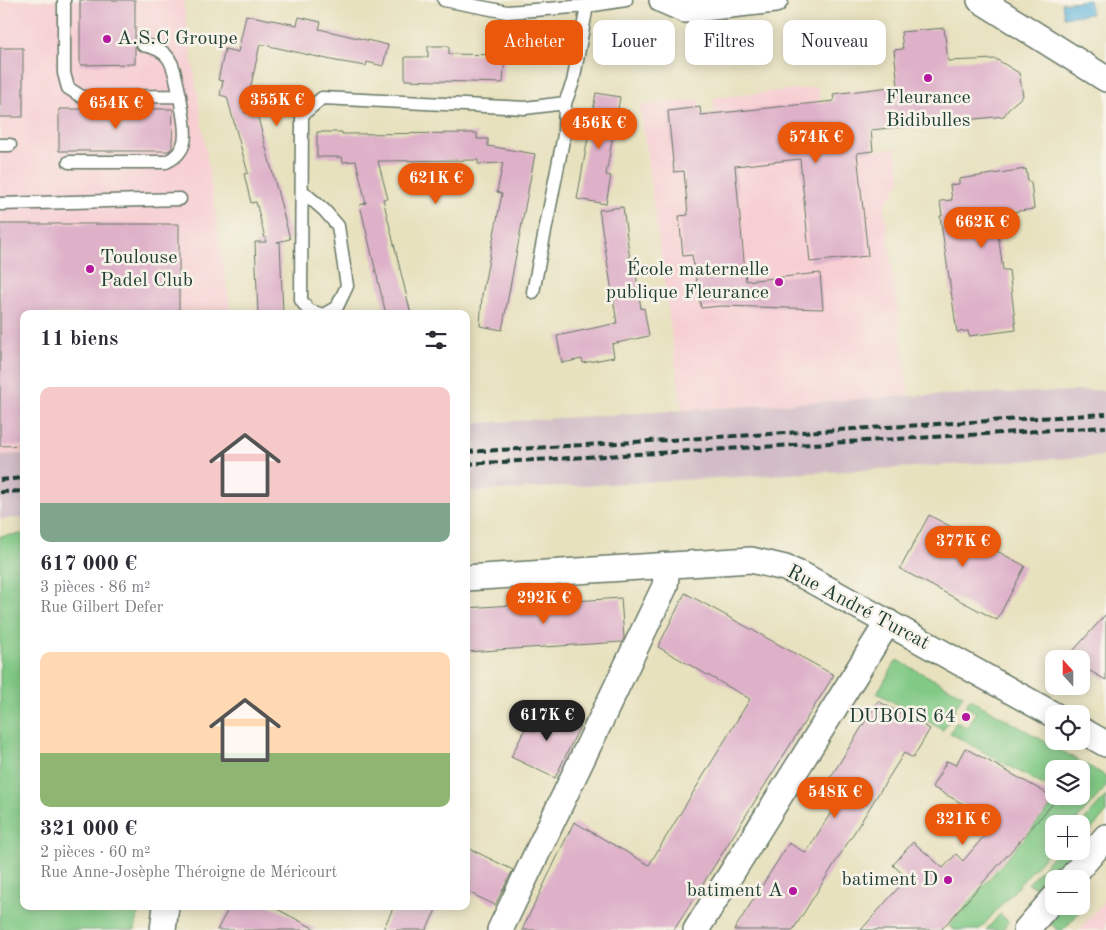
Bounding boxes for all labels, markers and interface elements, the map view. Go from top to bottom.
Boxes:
chip: Acheter [485,20,583,65]
chip: Louer [593,20,675,65]
chip: Filtres [685,20,773,65]
chip: Nouveau [783,20,886,65]
place label: A.S.C Groupe [117,29,238,49]
marker: A.S.C Groupe [101,33,113,45]
marker: Fleurance Bidibulles [922,72,934,84]
pin: 355K € [236,84,318,127]
pin: 654K € [75,88,157,130]
place label: Fleurance Bidibulles [885,88,971,131]
text: 355K € [250,93,304,109]
text: 654K € [89,96,143,112]
pin: 456K € [558,108,640,150]
text: 456K € [572,116,626,132]
pin: 574K € [775,121,857,164]
text: 574K € [789,130,843,146]
pin: 621K € [395,162,477,205]
text: 621K € [409,171,463,187]
pin: 662K € [941,206,1023,249]
text: 662K € [955,215,1009,231]
place label: Toulouse Padel Club [100,248,193,291]
place label: École maternelle publique Fleurance [606,257,769,303]
marker: Toulouse Padel Club [84,263,96,275]
marker: École maternelle publique Fleurance [773,276,785,288]
icon: filters [422,326,450,354]
text: 11 biens [40,329,118,350]
icon: home [200,420,290,510]
pin: 377K € [922,526,1004,568]
text: 377K € [936,534,990,550]
text: 617 000 € [40,554,137,575]
street label: Rue André Turcat [784,562,932,654]
text: 3 pièces · 86 m² [40,580,150,596]
pin: 292K € [503,582,585,625]
text: 292K € [517,591,571,607]
text: Rue Gilbert Defer [40,600,163,616]
north arrow [1045,650,1090,695]
map controls [1045,650,1090,915]
icon: home [200,685,290,775]
pin: 617K € [506,700,588,742]
button: locate [1045,705,1090,750]
place label: DUBOIS 64 [849,707,956,727]
text: 617K € [520,708,574,724]
marker: DUBOIS 64 [960,711,972,723]
button: layers [1045,760,1090,805]
pin: 548K € [794,776,876,819]
text: 548K € [808,785,862,801]
pin: 321K € [922,804,1004,846]
text: 321K € [936,812,990,828]
button: + [1045,815,1090,860]
text: 321 000 € [40,819,137,840]
text: 2 pièces · 60 m² [40,845,150,861]
text: Rue Anne-Josèphe Théroigne de Méricourt [40,865,337,881]
place label: batiment D [841,870,938,890]
button: − [1045,870,1090,915]
marker: batiment D [942,874,954,886]
place label: batiment A [687,881,783,901]
marker: batiment A [787,885,799,897]

